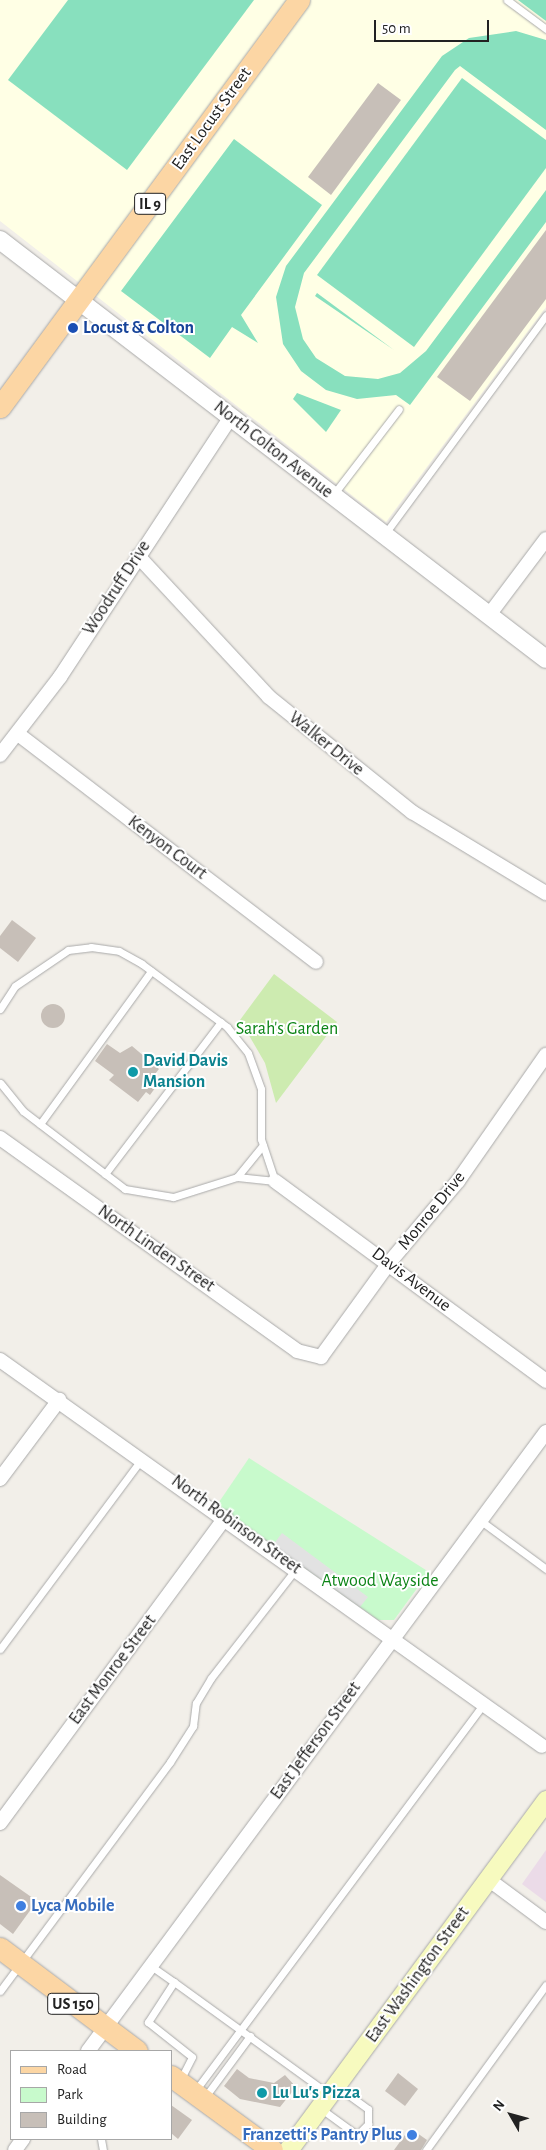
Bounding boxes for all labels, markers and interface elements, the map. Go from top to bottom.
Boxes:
scale bar [376,10,491,42]
text: 50 m [382,21,411,36]
street label: East Locust Street [167,63,257,175]
road number: IL 9 [134,190,166,218]
place label: Locust & Colton [83,317,194,339]
marker: Locust & Colton [67,322,79,334]
street label: North Colton Avenue [209,397,337,503]
street label: Woodruff Drive [78,537,156,639]
street label: Walker Drive [284,707,368,781]
street label: Kenyon Court [123,811,211,885]
park label: Sarah's Garden [236,1018,338,1040]
place label: David Davis Mansion [143,1051,228,1094]
marker: David Davis Mansion [127,1066,139,1078]
street label: Monroe Drive [394,1167,470,1255]
street label: North Linden Street [93,1201,219,1297]
street label: Davis Avenue [367,1243,455,1317]
street label: North Robinson Street [167,1471,305,1579]
park label: Atwood Wayside [321,1570,439,1592]
street label: East Monroe Street [65,1611,161,1729]
street label: East Jefferson Street [266,1678,366,1804]
place label: Lyca Mobile [31,1895,115,1917]
marker: Lyca Mobile [15,1900,27,1912]
street label: East Washington Street [361,1903,475,2047]
road number: US 150 [47,1990,99,2018]
legend [10,2050,172,2140]
text: Road [57,2062,87,2077]
place label: Lu Lu's Pizza [272,2082,360,2104]
text: Park [57,2087,83,2102]
marker: Lu Lu's Pizza [256,2087,268,2099]
north arrow [486,2090,536,2140]
text: N [491,2098,508,2114]
text: Building [57,2112,107,2127]
place label: Franzetti's Pantry Plus [242,2124,402,2146]
marker: Franzetti's Pantry Plus [406,2129,418,2141]

